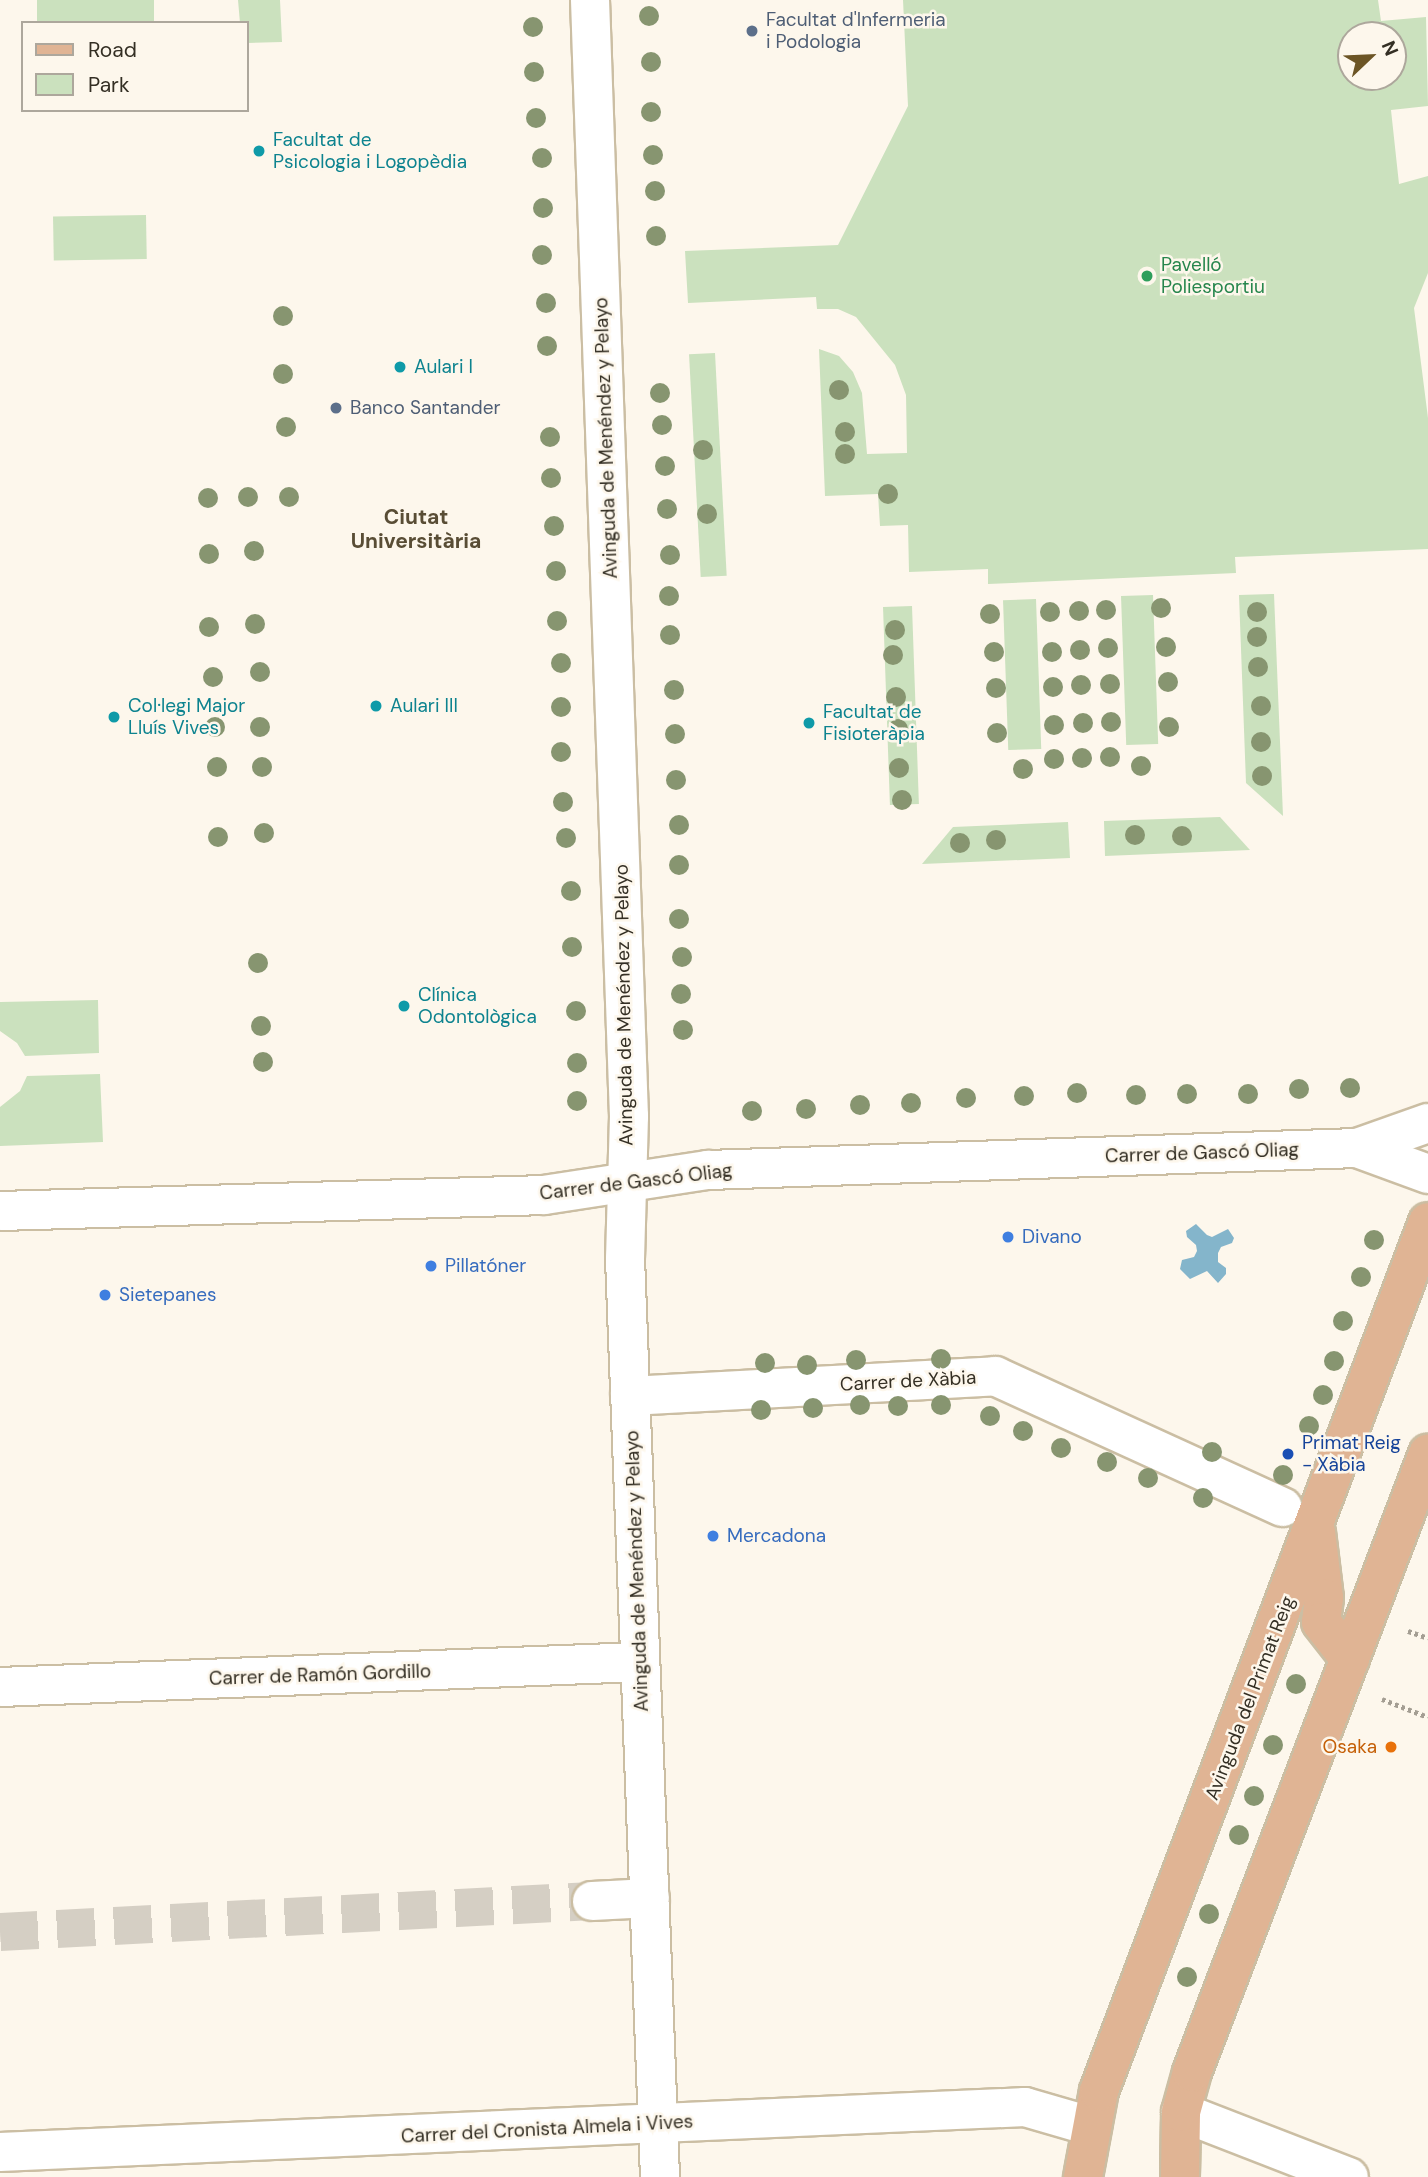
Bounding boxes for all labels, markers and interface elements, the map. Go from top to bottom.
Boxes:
place label: Facultat d'Infermeria i Podologia [766,9,946,53]
legend [21,21,248,112]
north arrow [1337,21,1407,91]
marker: Facultat d'Infermeria i Podologia [744,23,760,39]
text: Road [88,36,137,64]
text: N [1376,37,1404,60]
text: Park [88,71,129,99]
place label: Facultat de Psicologia i Logopèdia [273,129,467,173]
marker: Facultat de Psicologia i Logopèdia [251,143,267,159]
place label: Pavelló Poliesportiu [1161,254,1265,298]
marker: Pavelló Poliesportiu [1139,268,1155,284]
street label: Avinguda de Menéndez y Pelayo [590,297,622,579]
place label: Aulari I [414,356,473,378]
marker: Aulari I [392,359,408,375]
place label: Banco Santander [350,397,501,419]
marker: Banco Santander [328,400,344,416]
district label: Ciutat Universitària [351,504,481,554]
place label: Col·legi Major Lluís Vives [128,695,245,739]
place label: Aulari III [390,695,458,717]
marker: Aulari III [368,698,384,714]
place label: Facultat de Fisioteràpia [823,701,925,745]
marker: Col·legi Major Lluís Vives [106,709,122,725]
marker: Facultat de Fisioteràpia [801,715,817,731]
street label: Avinguda de Menéndez y Pelayo [610,864,638,1146]
place label: Clínica Odontològica [418,984,537,1028]
marker: Clínica Odontològica [396,998,412,1014]
street label: Carrer de Gascó Oliag [1105,1138,1299,1168]
street label: Carrer de Gascó Oliag [538,1159,734,1205]
place label: Divano [1022,1226,1082,1248]
marker: Divano [1000,1229,1016,1245]
place label: Pillatóner [445,1255,526,1277]
marker: Pillatóner [423,1258,439,1274]
place label: Sietepanes [119,1284,216,1306]
marker: Sietepanes [97,1287,113,1303]
street label: Carrer de Xàbia [839,1366,977,1396]
street label: Avinguda de Menéndez y Pelayo [621,1430,653,1712]
place label: Primat Reig - Xàbia [1302,1432,1401,1476]
marker: Primat Reig - Xàbia [1280,1446,1296,1462]
place label: Mercadona [727,1525,826,1547]
marker: Mercadona [705,1528,721,1544]
street label: Avinguda del Primat Reig [1201,1593,1299,1803]
street label: Carrer de Ramón Gordillo [208,1660,432,1690]
place label: Osaka [1323,1736,1377,1758]
marker: Osaka [1383,1739,1399,1755]
street label: Carrer del Cronista Almela i Vives [400,2110,694,2148]

